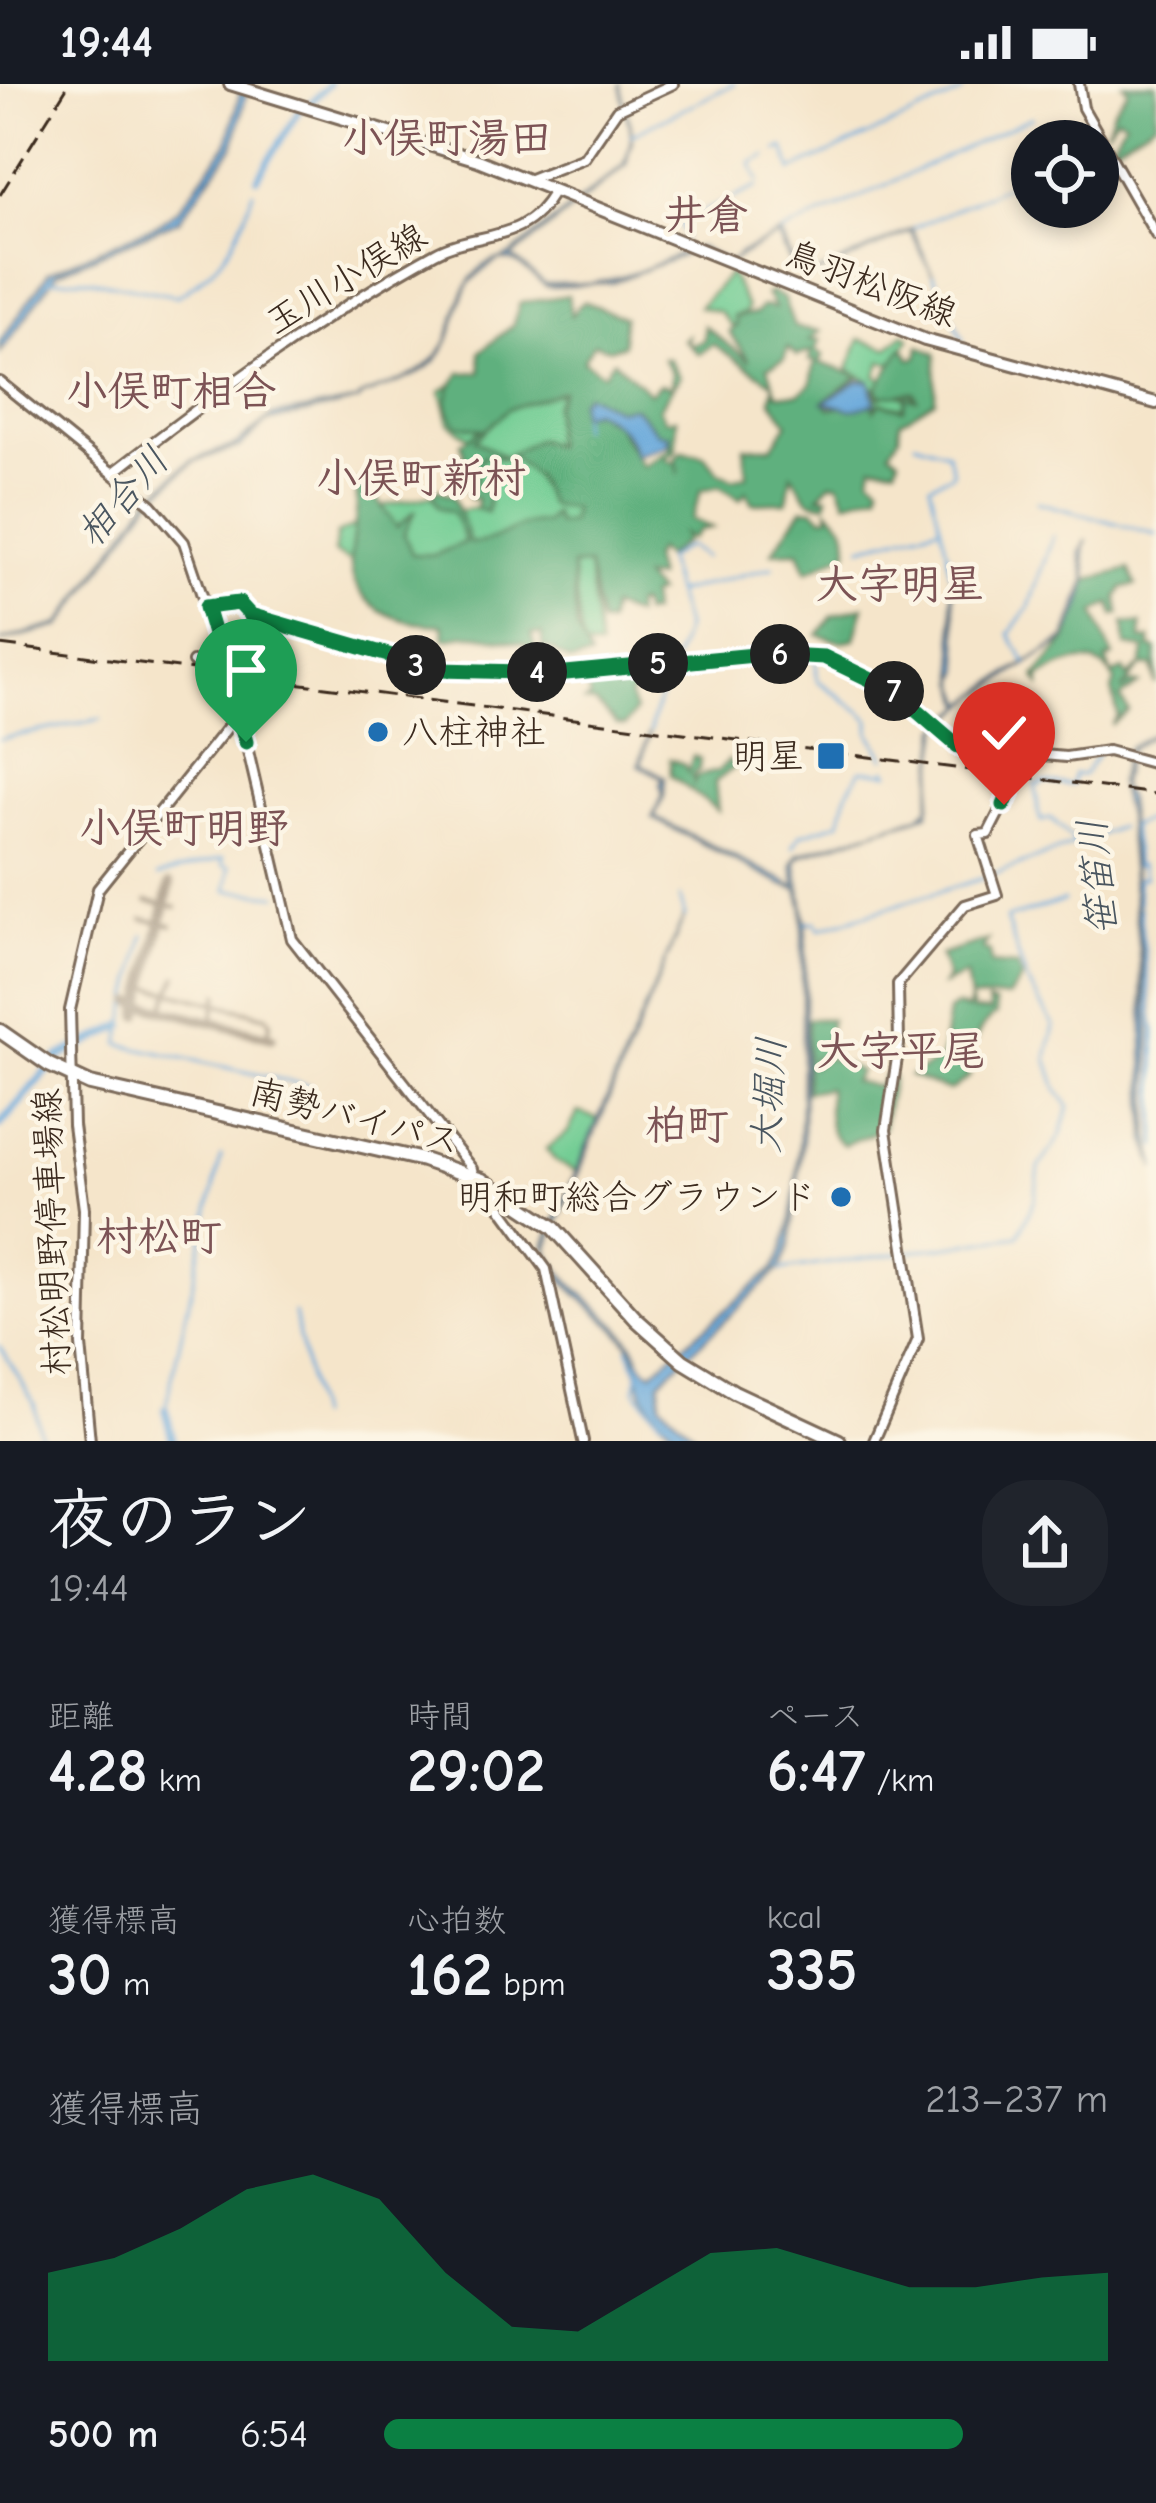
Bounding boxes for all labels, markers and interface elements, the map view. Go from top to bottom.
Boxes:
text: 19:44 [60,16,153,68]
district label: 小俣町湯田 [342,114,552,163]
map controls [1011,120,1119,228]
button: locate [1011,120,1119,228]
district label: 井倉 [664,191,748,240]
street label: 玉川小俣線 [258,215,434,343]
street label: 鳥羽松阪線 [780,233,962,335]
district label: 小俣町相合 [66,367,276,416]
water label: 相合川 [68,438,178,556]
district label: 小俣町新村 [316,454,526,503]
district label: 大字明星 [816,560,984,609]
pin [195,619,297,742]
pin: 6 [750,624,810,684]
pin: 5 [628,633,688,693]
pin: 3 [386,635,446,695]
text: 6 [771,635,789,673]
icon: arrive [213,637,279,703]
pin: 4 [507,642,567,702]
text: 5 [649,644,667,682]
text: 3 [408,646,424,684]
text: 4 [529,653,545,691]
pin: 7 [864,661,924,721]
text: 7 [887,672,901,710]
pin [953,682,1055,805]
icon: check [971,700,1037,766]
place label: 八柱神社 [402,712,546,753]
marker: 八柱神社 [365,719,391,745]
place label: 明星 [732,736,804,777]
marker: 明星 [815,740,847,772]
district label: 小俣町明野 [79,804,289,853]
water label: 笹笛川 [1070,816,1126,938]
district label: 大字平尾 [817,1027,985,1076]
water label: 大堀川 [743,1035,795,1155]
street label: 南勢バイパス [246,1071,464,1163]
street label: 村松明野停車場線 [26,1087,78,1377]
district label: 柏町 [645,1101,729,1150]
place label: 明和町総合グラウンド [457,1177,817,1218]
marker: 明和町総合グラウンド [828,1184,854,1210]
district label: 村松町 [96,1212,222,1261]
button: share [982,1480,1108,1606]
text: 夜のラン [48,1483,312,1559]
text: 19:44 [48,1566,129,1611]
text: 距離 [48,1697,114,1735]
text: 時間 [407,1697,473,1735]
text: ペース [767,1697,864,1735]
text: 4.28 [48,1737,148,1806]
text: 29:02 [407,1737,545,1806]
text: 6:47 [767,1737,866,1806]
text: km [148,1761,202,1799]
text: /km [866,1761,934,1799]
text: kcal [767,1898,822,1936]
text: 獲得標高 [48,1901,180,1939]
text: 心拍数 [407,1901,506,1939]
text: 335 [767,1936,858,2005]
text: 30 [48,1941,112,2010]
text: 162 [407,1941,492,2010]
text: m [112,1965,150,2003]
text: bpm [492,1965,566,2003]
text: 213–237 m [925,2077,1108,2122]
text: 獲得標高 [48,2087,204,2132]
text: 500 m [48,2412,158,2457]
text: 6:54 [240,2412,308,2457]

